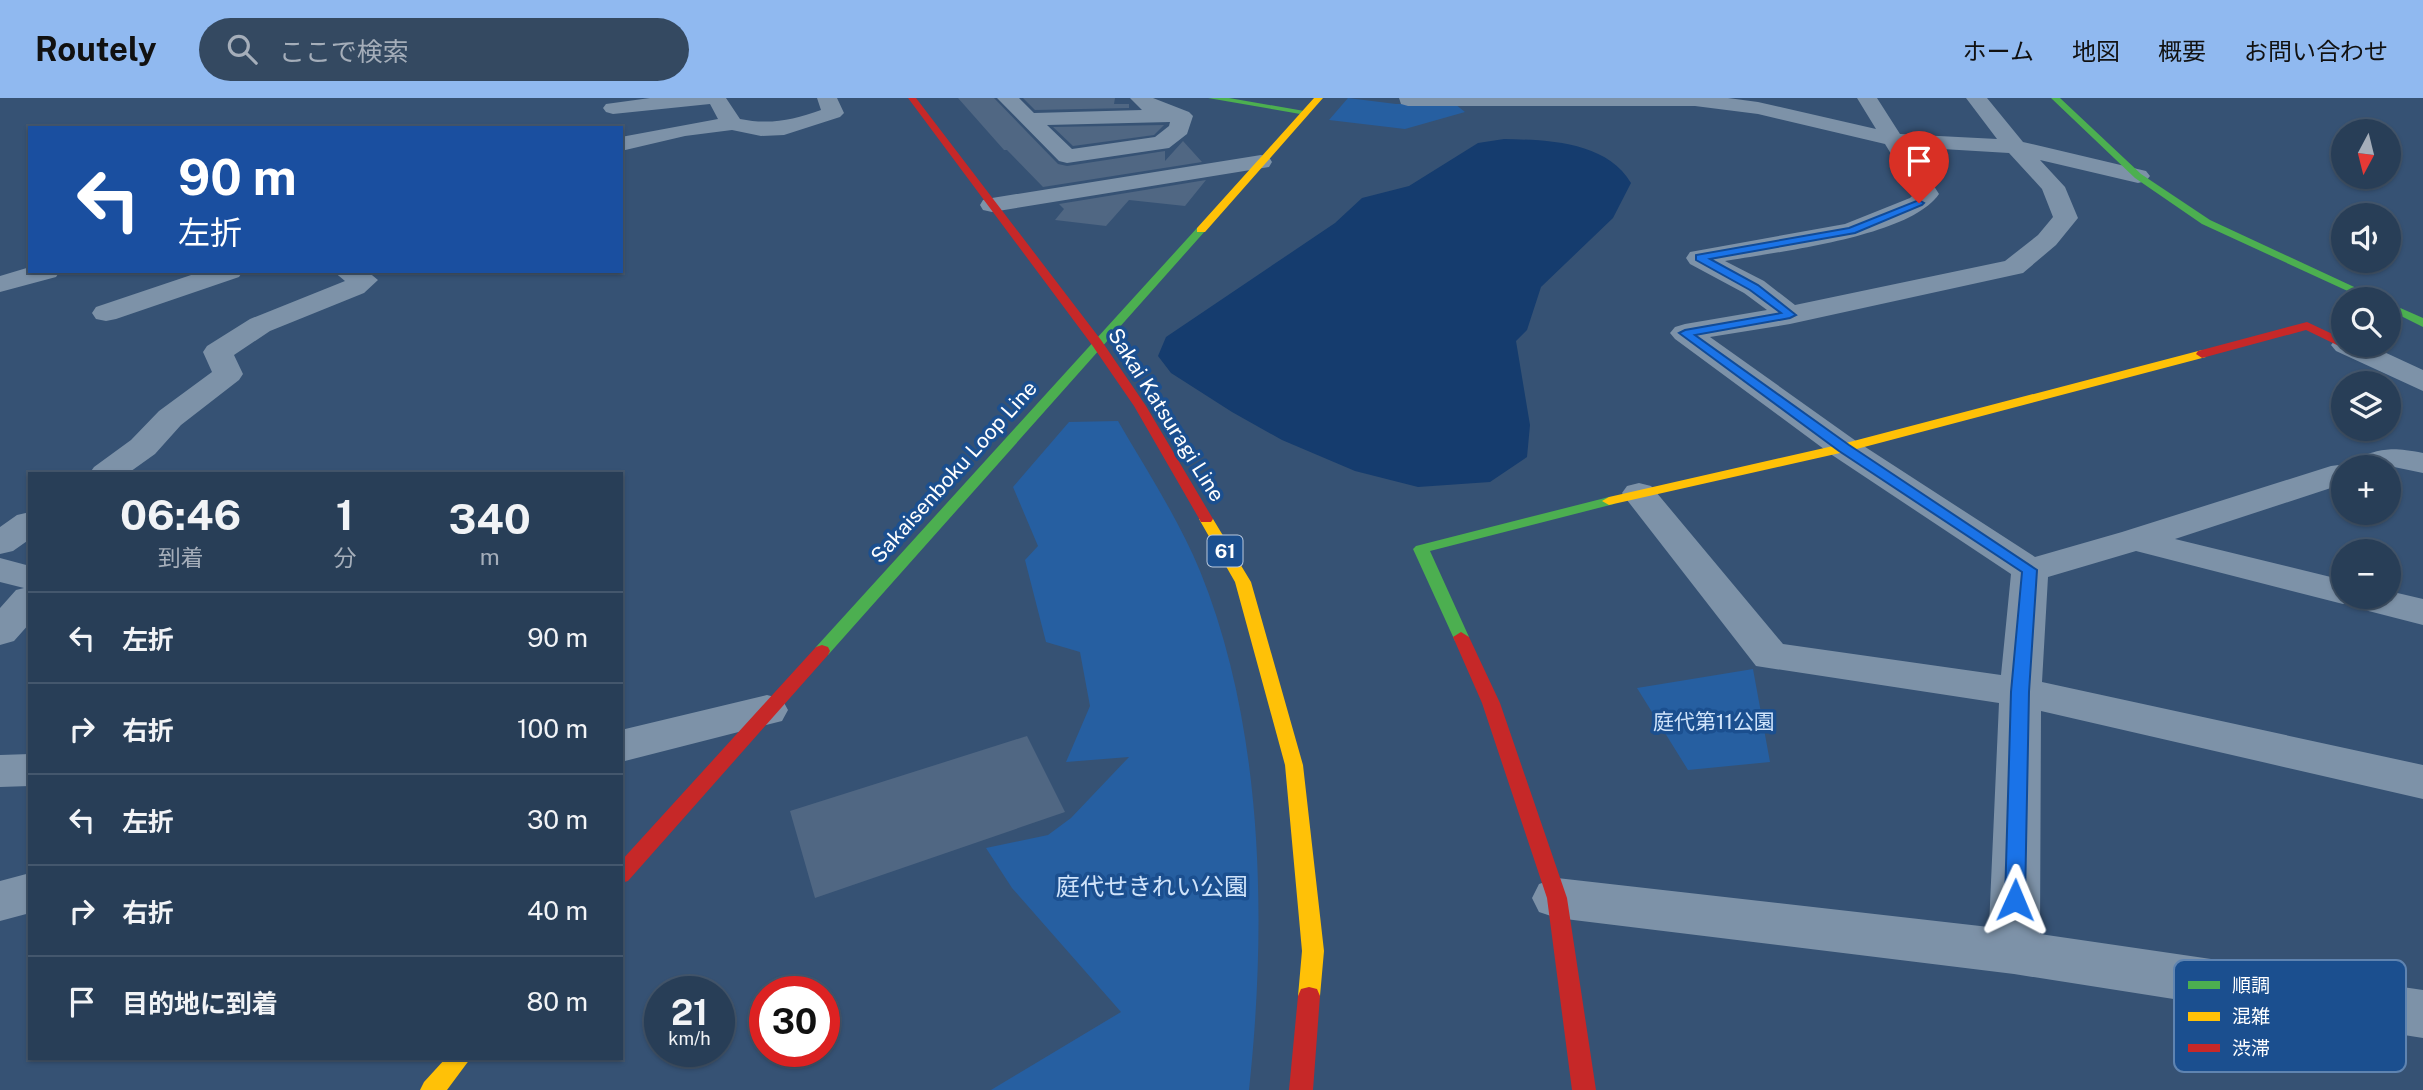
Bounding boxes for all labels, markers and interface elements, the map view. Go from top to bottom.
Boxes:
search box [199,18,689,81]
text: Routely [35,30,157,68]
icon: search [223,30,261,68]
text: ここで検索 [279,36,409,67]
text: ホーム [1963,37,2034,65]
text: 地図 [2072,37,2120,65]
text: 概要 [2158,37,2206,65]
text: お問い合わせ [2244,37,2388,65]
north arrow [2331,119,2401,189]
map controls [2331,119,2401,609]
pin [1889,131,1949,203]
icon: arrive [1900,142,1938,180]
text: 90 m [178,148,297,206]
icon: left [63,154,154,245]
button: sound [2331,203,2401,273]
text: 左折 [178,214,242,251]
button: search [2331,287,2401,357]
street label: Sakai Katsuragi Line [1103,323,1230,506]
button: layers [2331,371,2401,441]
street label: Sakaisenboku Loop Line [865,376,1042,568]
button: + [2331,455,2401,525]
text: 06:46 [120,490,241,539]
text: 1 [336,490,354,539]
text: 340 [448,494,531,543]
road number: 61 [1208,535,1242,566]
button: − [2331,539,2401,609]
text: m [480,543,500,570]
text: 到着 [158,544,204,571]
text: 分 [333,544,356,571]
icon: left [63,619,101,657]
text: 90 m [527,622,588,653]
text: 左折 [122,624,174,655]
park label: 庭代第11公園 [1653,709,1775,734]
icon: right [63,710,101,748]
text: 100 m [517,713,588,744]
text: 右折 [122,715,174,746]
icon: left [63,801,101,839]
text: 30 m [527,804,588,835]
text: 左折 [122,806,174,837]
position arrow [1978,863,2052,937]
park label: 庭代せきれい公園 [1056,872,1248,900]
icon: right [63,892,101,930]
text: 40 m [527,895,588,926]
text: 右折 [122,897,174,928]
legend [2174,960,2406,1072]
text: 順調 [2232,974,2270,996]
speed limit sign: 30 [749,976,840,1067]
icon: arrive [63,983,101,1021]
text: 80 m [527,986,588,1017]
text: 目的地に到着 [122,988,278,1019]
text: 21 [671,992,708,1033]
text: 混雑 [2232,1005,2270,1027]
text: km/h [668,1028,711,1049]
text: 渋滞 [2232,1037,2270,1059]

